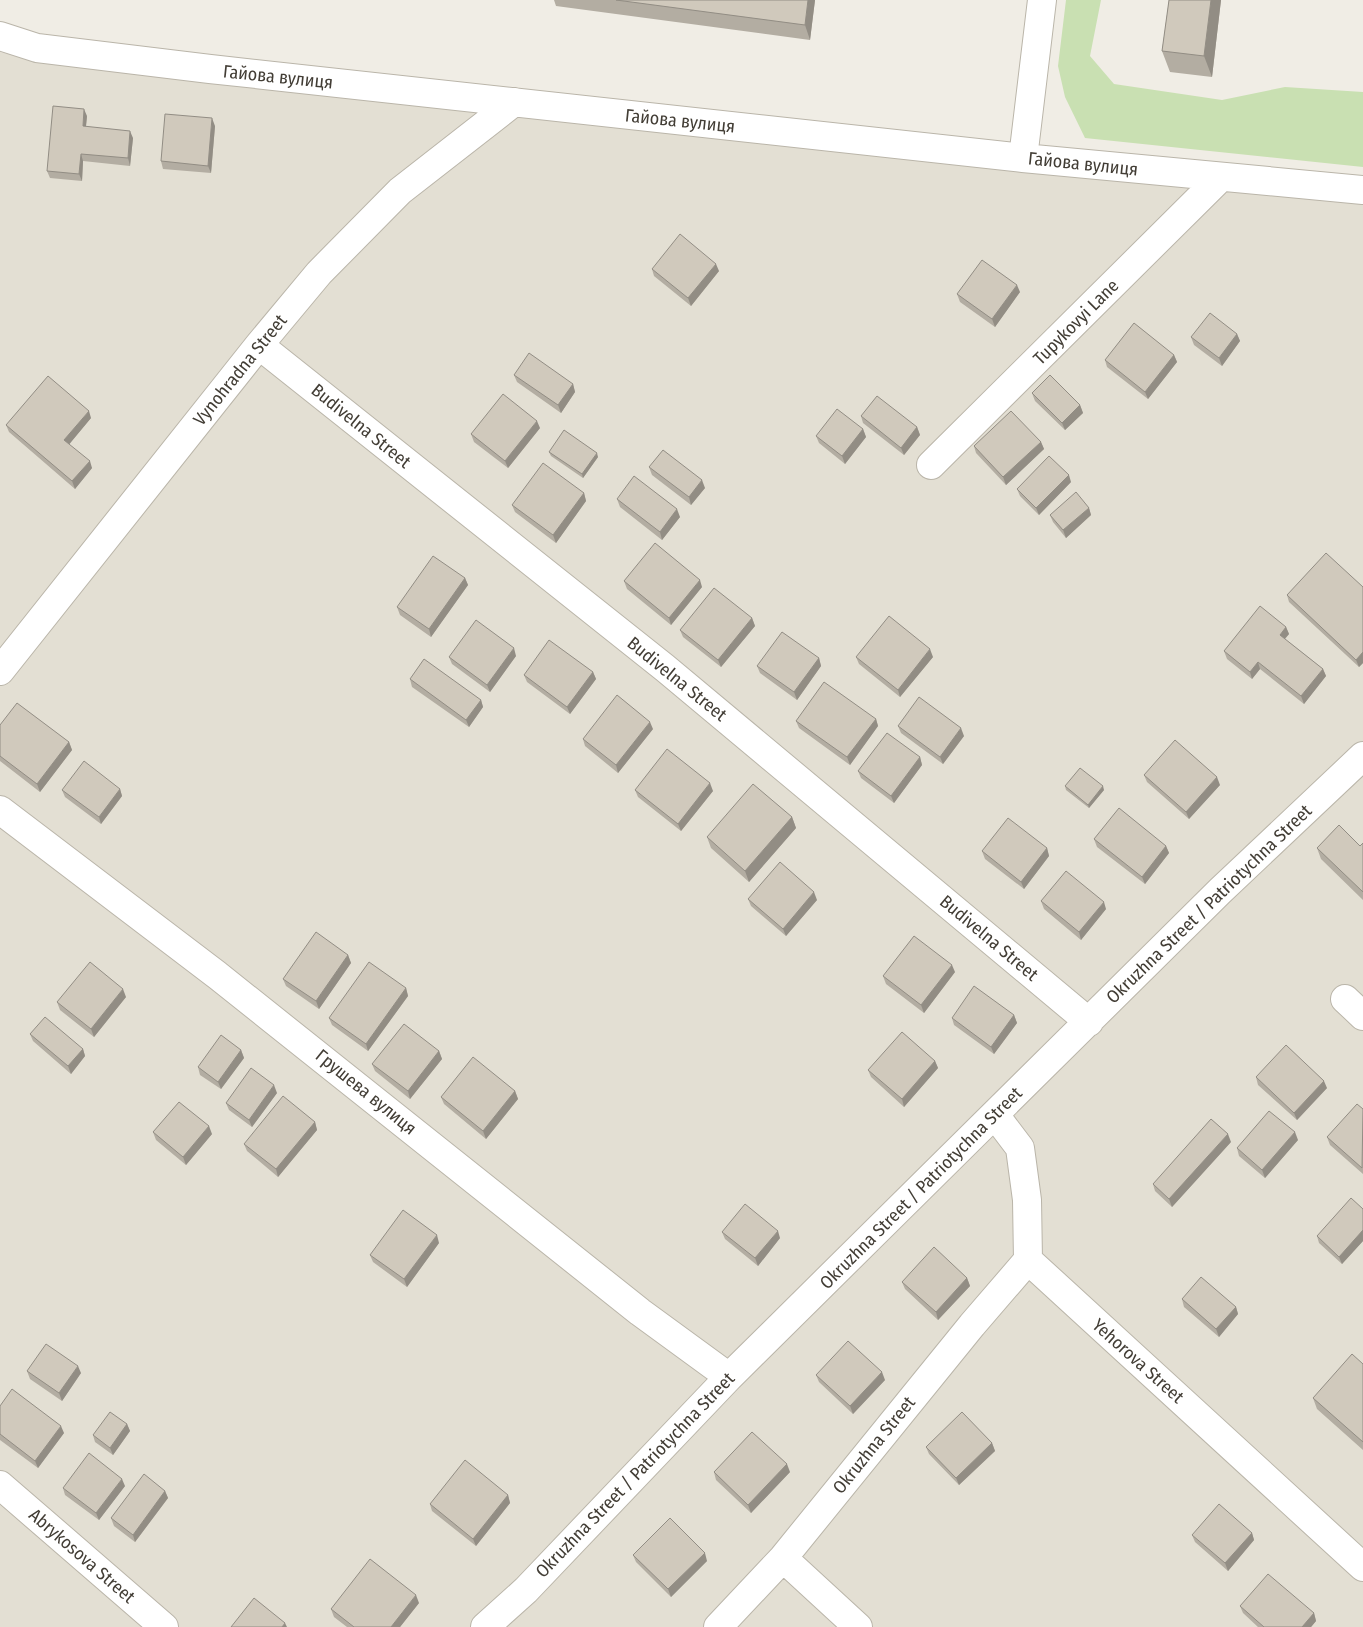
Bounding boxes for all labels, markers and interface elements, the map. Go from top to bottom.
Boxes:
street label: Гайова вулиця [222,60,334,94]
street label: Гайова вулиця [624,104,736,138]
street label: Гайова вулиця [1027,147,1139,181]
street label: Tupykovyi Lane [1029,275,1123,369]
street label: Vynohradna Street [189,310,292,430]
street label: Budivelna Street [307,379,415,473]
street label: Budivelna Street [623,632,731,726]
street label: Okruzhna Street / Patriotychna Street [1102,800,1316,1008]
street label: Budivelna Street [935,890,1043,986]
street label: Грушева вулиця [311,1045,421,1139]
street label: Okruzhna Street / Patriotychna Street [815,1082,1027,1294]
street label: Yehorova Street [1088,1314,1189,1408]
street label: Okruzhna Street / Patriotychna Street [531,1368,739,1582]
street label: Okruzhna Street [828,1392,920,1498]
street label: Abrykosova Street [25,1504,140,1608]

